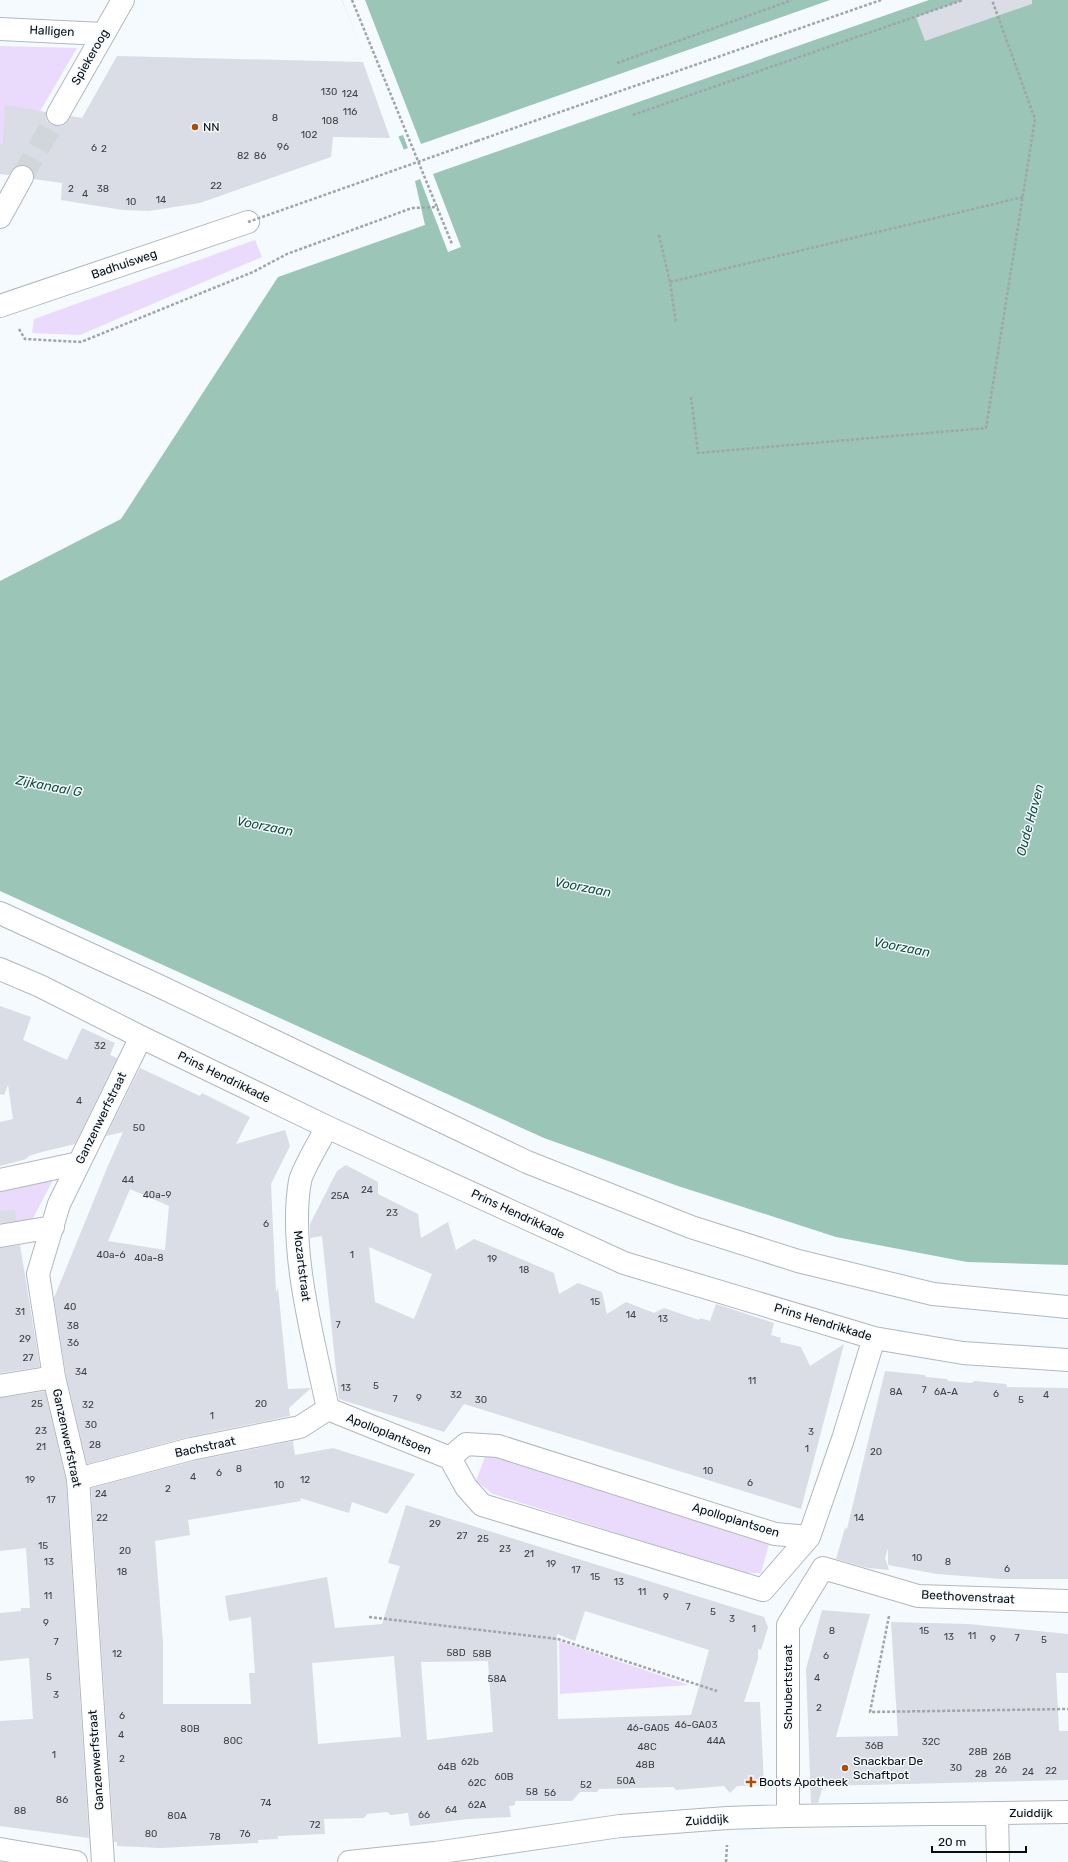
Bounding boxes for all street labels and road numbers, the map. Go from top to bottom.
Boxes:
street label: Halligen [29,23,75,39]
street label: Spiekeroog [68,27,112,87]
street label: Badhuisweg [89,246,159,282]
street label: Prins Hendrikkade [175,1048,273,1106]
street label: Ganzenwerfstraat [73,1069,129,1166]
street label: Prins Hendrikkade [469,1186,567,1242]
street label: Mozartstraat [291,1230,313,1303]
street label: Prins Hendrikkade [772,1300,874,1344]
street label: Ganzenwerfstraat [50,1387,84,1489]
street label: Apolloplantsoen [344,1411,434,1457]
street label: Bachstraat [173,1434,237,1460]
street label: Apolloplantsoen [691,1500,781,1540]
street label: Beethovenstraat [921,1588,1015,1606]
street label: Schubertstraat [781,1644,795,1729]
street label: Ganzenwerfstraat [85,1709,106,1811]
street label: Zuiddijk [1009,1806,1054,1820]
street label: Zuiddijk [685,1811,730,1829]

